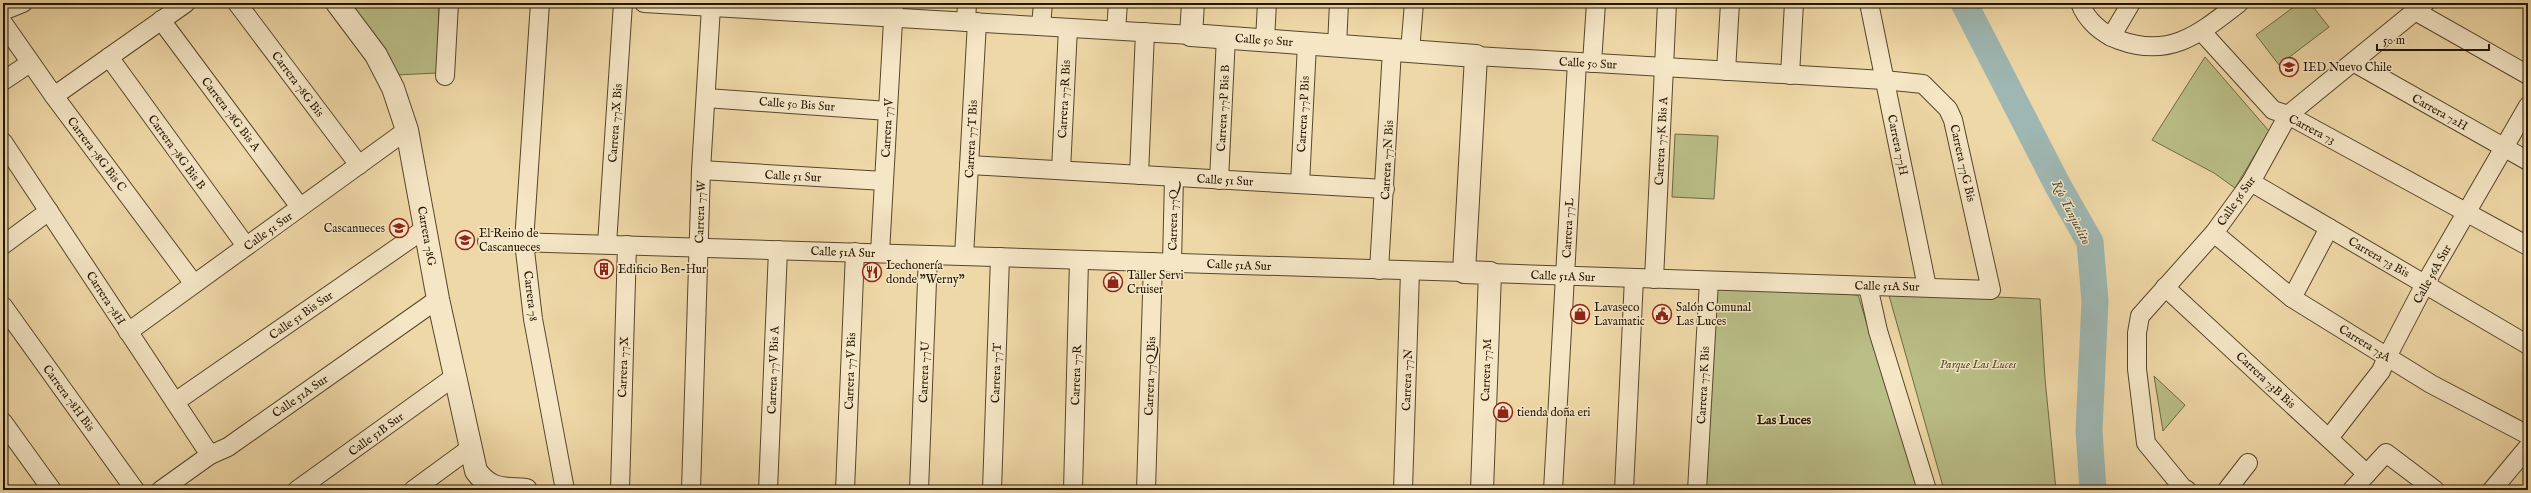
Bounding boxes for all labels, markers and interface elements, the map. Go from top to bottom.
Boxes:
scale bar [2377,26,2489,52]
street label: Calle 50 Sur [1235,31,1294,50]
text: 50 m [2383,33,2405,48]
street label: Carrera 78G Bis [268,49,327,120]
street label: Calle 50 Sur [1559,54,1618,73]
school or university icon: IED Nuevo Chile [2278,56,2300,78]
street label: Carrera 77R Bis [1055,59,1074,139]
place label: IED Nuevo Chile [2303,60,2392,75]
street label: Carrera 77P Bis B [1214,64,1233,152]
street label: Carrera 78G Bis A [198,74,264,155]
street label: Carrera 77P Bis [1294,75,1313,153]
street label: Carrera 77X Bis [605,83,626,163]
street label: Carrera 72H [2409,91,2470,134]
street label: Calle 50 Bis Sur [759,94,836,115]
street label: Carrera 77K Bis A [1652,95,1671,186]
street label: Carrera 77V [878,97,897,158]
street label: Carrera 77T Bis [962,100,981,178]
street label: Carrera 73 [2286,111,2338,148]
street label: Carrera 78G Bis B [144,112,209,193]
street label: Carrera 77H [1884,113,1911,177]
street label: Carrera 78G Bis C [64,114,130,195]
street label: Carrera 77N Bis [1378,120,1397,200]
street label: Carrera 77G Bis [1946,123,1979,203]
street label: Calle 51 Sur [764,168,822,186]
street label: Calle 51 Sur [1196,172,1254,190]
street label: Calle 56 Sur [2214,173,2259,229]
water label: Río Tunjuelito [2047,178,2094,248]
street label: Carrera 77W [692,180,709,244]
street label: Carrera 77Q [1165,180,1182,251]
street label: Carrera 77L [1559,197,1578,258]
street label: Carrera 78G [414,205,439,267]
street label: Calle 51 Sur [241,208,296,254]
school or university icon: Cascanueces [388,217,410,239]
place label: Cascanueces [324,221,385,236]
place label: El Reino de Cascanueces [479,226,540,255]
school or university icon: El Reino de Cascanueces [454,229,476,251]
street label: Carrera 73 Bis [2345,234,2412,281]
street label: Calle 56A Sur [2410,242,2455,306]
street label: Calle 51A Sur [810,244,876,261]
street label: Calle 51A Sur [1206,257,1272,274]
building icon: Edificio Ben-Hur [593,258,615,280]
place label: Lechonería donde "Werny" [886,258,965,287]
restaurant icon: Lechonería donde "Werny" [861,261,883,283]
place label: Edificio Ben-Hur [618,262,707,277]
place label: Taller Servi Cruiser [1127,268,1184,297]
street label: Calle 51A Sur [1530,268,1596,285]
street label: Carrera 78H [83,269,128,328]
street label: Carrera 78 [520,270,541,322]
shop icon: Taller Servi Cruiser [1102,271,1124,293]
street label: Calle 51A Sur [1854,278,1920,295]
street label: Calle 51 Bis Sur [266,288,337,343]
place label: Lavaseco Lavamatic [1594,300,1645,329]
place label: Salón Comunal Las Luces [1676,300,1752,329]
shop icon: Lavaseco Lavamatic [1569,303,1591,325]
public building icon: Salón Comunal Las Luces [1651,303,1673,325]
street label: Carrera 73A [2336,322,2394,366]
street label: Carrera 77V Bis A [764,325,783,414]
street label: Carrera 77V Bis [842,332,859,410]
street label: Carrera 77X [615,336,632,398]
street label: Carrera 77Q Bis [1142,336,1159,416]
street label: Carrera 77M [1478,338,1495,402]
street label: Carrera 77U [916,340,933,403]
street label: Carrera 77T [988,342,1005,403]
street label: Carrera 77R [1068,344,1085,406]
street label: Carrera 77K Bis [1694,346,1713,424]
street label: Carrera 77N [1399,348,1416,411]
street label: Carrera 73B Bis [2233,349,2299,412]
park label: Parque Las Luces [1940,357,2017,372]
street label: Carrera 78H Bis [39,362,98,435]
street label: Calle 51A Sur [269,371,332,421]
shop icon: tienda doña eri [1492,401,1514,423]
place label: tienda doña eri [1517,405,1591,420]
street label: Calle 51B Sur [346,409,407,459]
district label: Las Luces [1756,412,1812,429]

